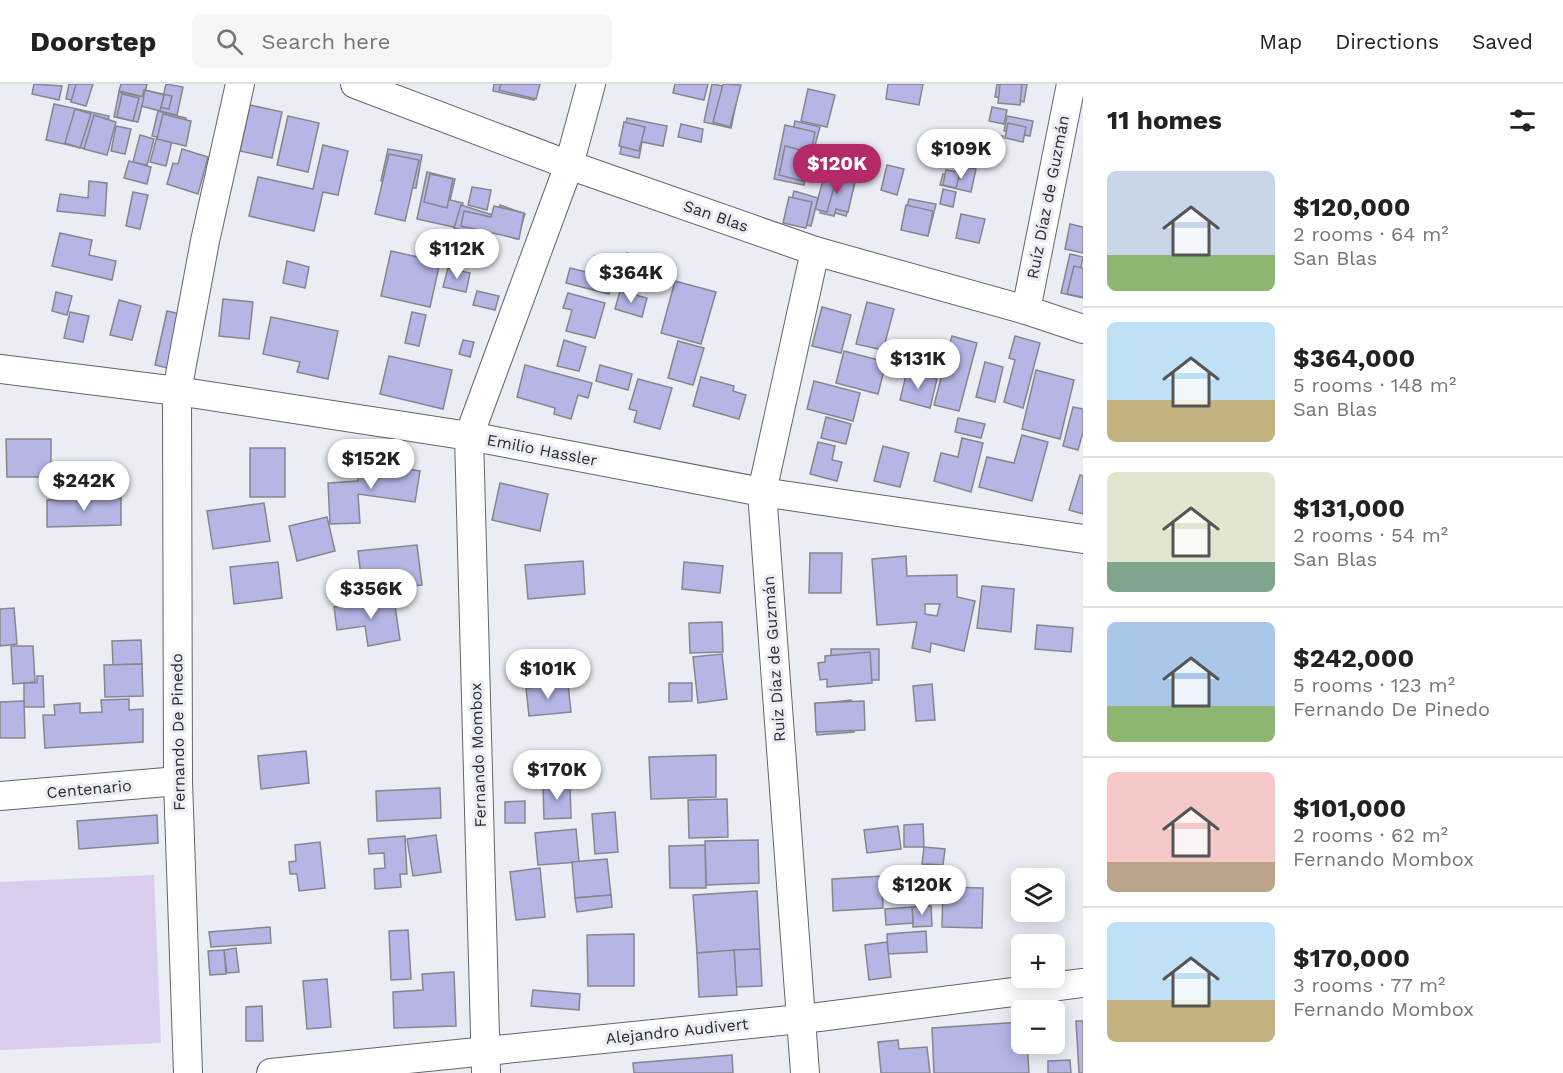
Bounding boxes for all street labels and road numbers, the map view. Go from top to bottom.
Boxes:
street label: Ruíz Díaz de Guzmán [1023,114,1073,280]
street label: San Blas [681,196,751,236]
street label: Emilio Hassler [485,430,599,470]
street label: Ruíz Díaz de Guzmán [759,575,789,743]
street label: Fernando De Pinedo [167,653,189,811]
street label: Fernando Mombox [466,682,490,828]
street label: Centenario [46,776,132,802]
street label: Alejandro Audivert [605,1014,750,1048]

